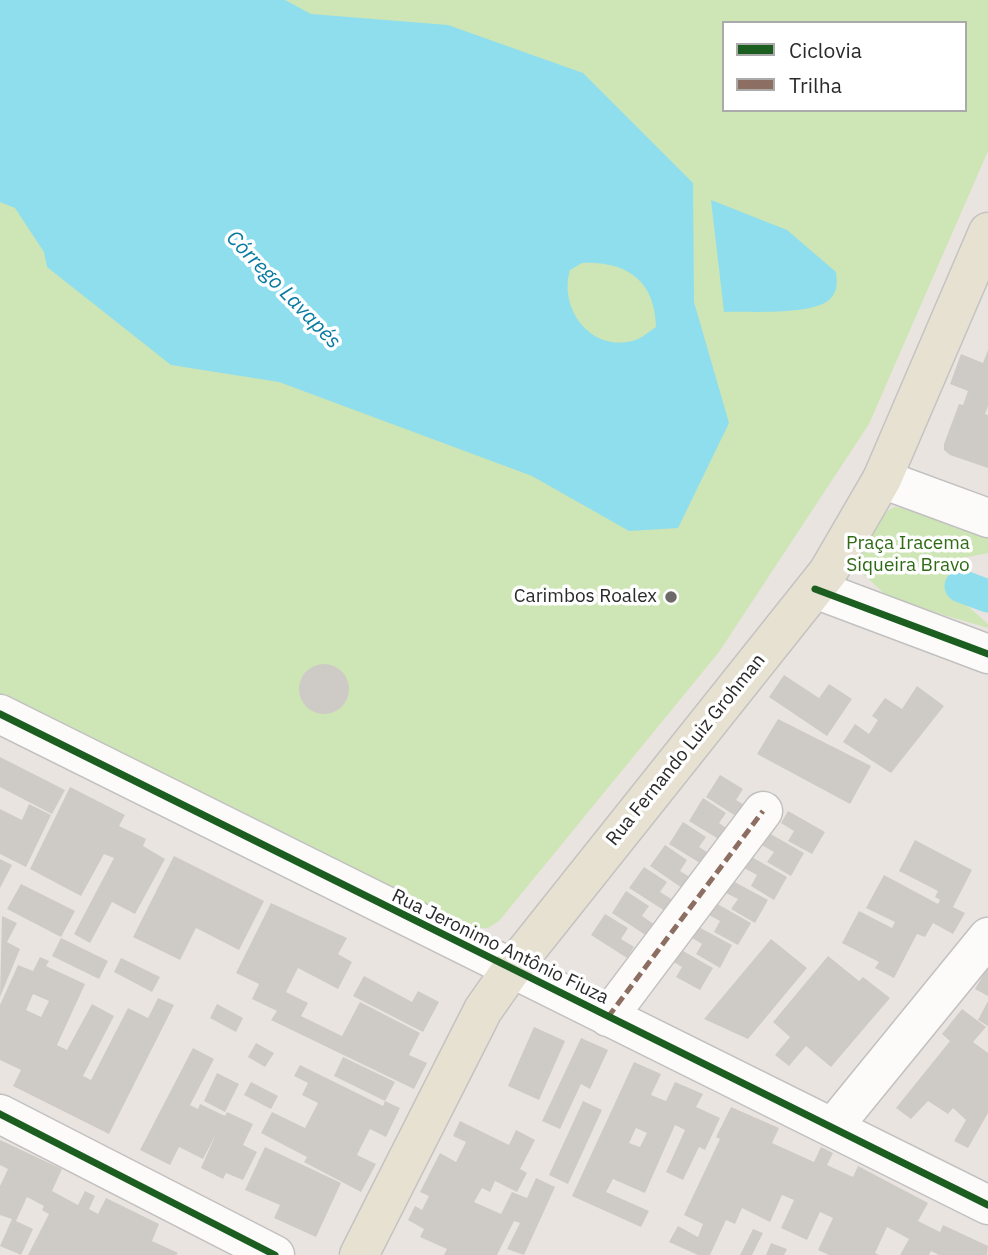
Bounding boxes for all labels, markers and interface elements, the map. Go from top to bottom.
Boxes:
legend [722,21,967,112]
text: Ciclovia [789,36,862,64]
text: Trilha [789,71,842,99]
water label: Córrego Lavapés [220,226,346,354]
park label: Praça Iracema Siqueira Bravo [846,533,970,577]
place label: Carimbos Roalex [514,586,657,608]
marker: Carimbos Roalex [663,589,679,605]
street label: Rua Fernando Luiz Grohman [602,649,770,851]
street label: Rua Jeronimo Antônio Fiuza [388,884,612,1010]

